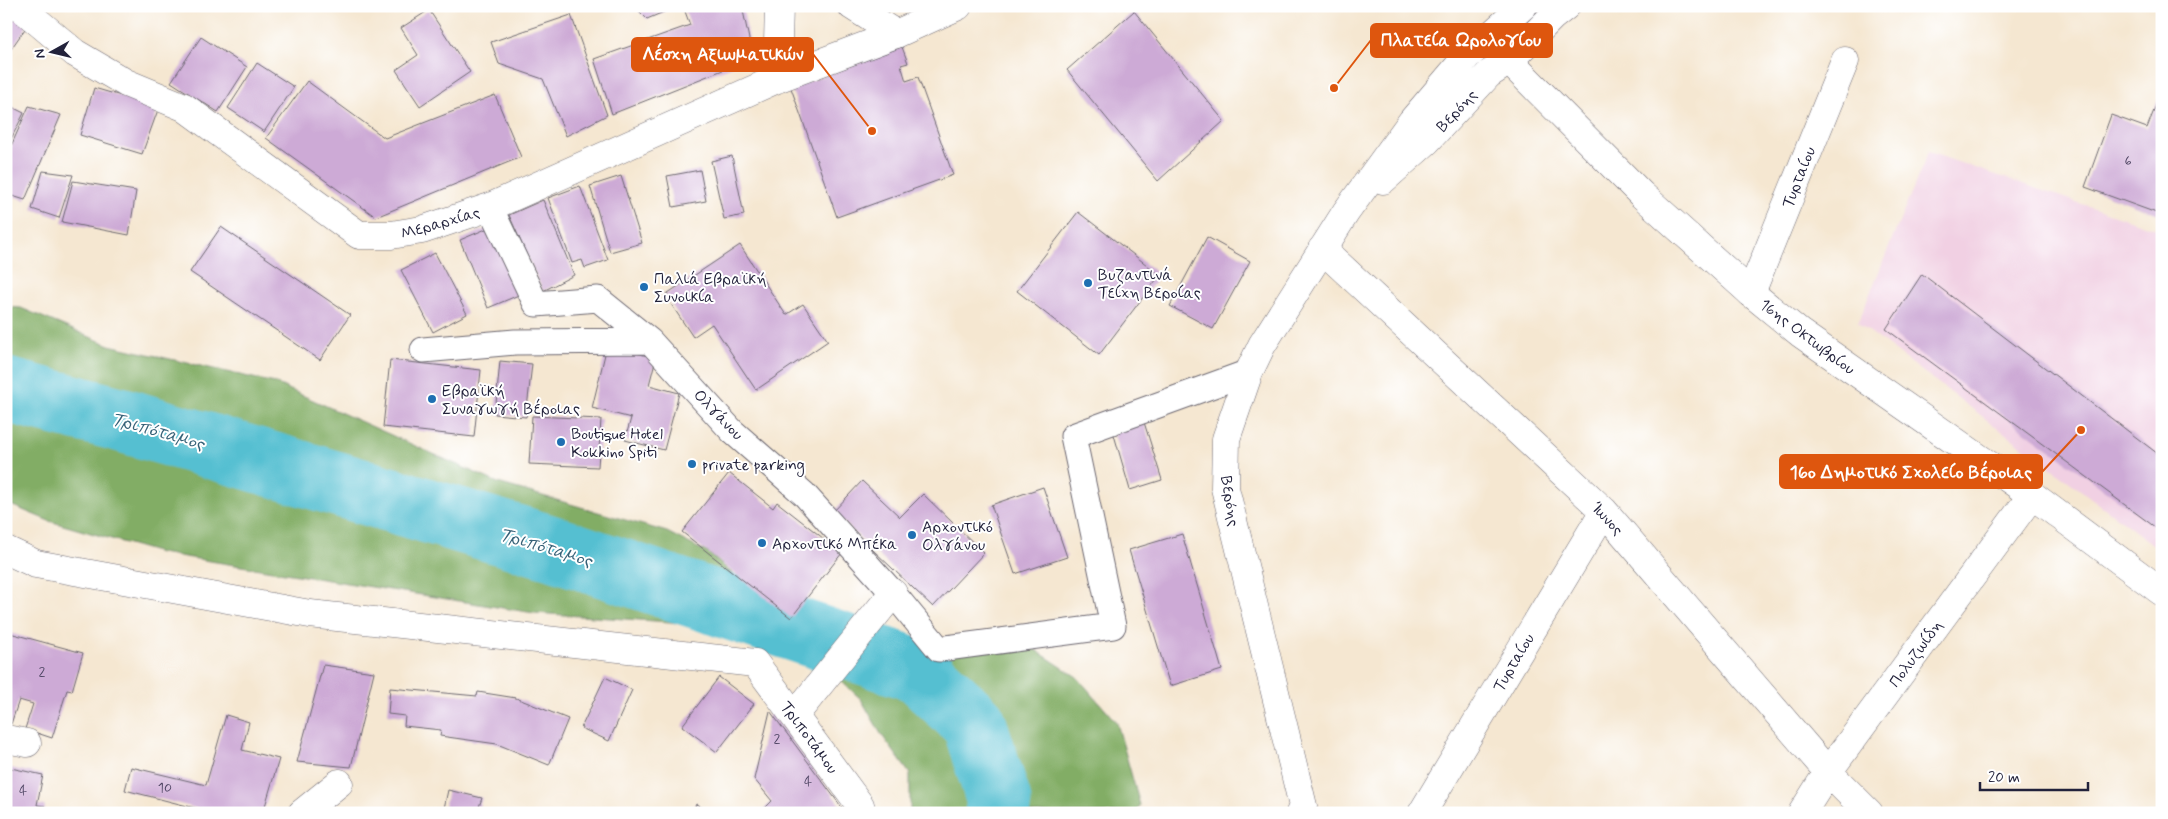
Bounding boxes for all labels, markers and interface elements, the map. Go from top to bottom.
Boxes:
callout: Πλατεία Ωρολογίου [1371,24,1552,57]
north arrow [28,28,78,78]
text: Πλατεία Ωρολογίου [1381,29,1541,53]
callout: Λέσχη Αξιωματικών [632,38,813,71]
text: Λέσχη Αξιωματικών [642,42,804,67]
text: N [31,48,50,60]
street label: Βερόης [1432,85,1482,137]
street label: Τυρταίου [1778,144,1821,211]
house number: 6 [2124,152,2132,170]
street label: Μεραρχίας [398,202,482,245]
place label: Βυζαντινά Τείχη Βεροίας [1098,265,1201,304]
place label: Παλιά Εβραϊκή Συνοικία [654,269,767,308]
marker: Βυζαντινά Τείχη Βεροίας [1082,277,1094,289]
marker: Παλιά Εβραϊκή Συνοικία [638,281,650,293]
street label: 16ης Οκτωβρίου [1755,294,1859,380]
place label: Εβραϊκή Συναγωγή Βέροιας [442,381,580,420]
street label: Ολγάνου [688,385,747,445]
marker: Εβραϊκή Συναγωγή Βέροιας [426,393,438,405]
water label: Τριπόταμος [108,407,208,457]
place label: Boutique Hotel Kokkino Spiti [571,424,663,463]
marker: Boutique Hotel Kokkino Spiti [555,436,567,448]
place label: private parking [702,455,805,477]
callout: 16ο Δημοτικό Σχολείο Βέροιας [1780,455,2042,488]
marker: private parking [686,458,698,470]
text: 16ο Δημοτικό Σχολείο Βέροιας [1790,460,2032,485]
street label: Βερόης [1215,474,1244,528]
street label: Ίωνος [1586,498,1628,540]
place label: Αρχοντικό Ολγάνου [922,517,993,556]
water label: Τριπόταμος [496,522,596,574]
marker: Αρχοντικό Ολγάνου [906,529,918,541]
place label: Αρχοντικό Μπέκα [772,533,897,555]
marker: Αρχοντικό Μπέκα [756,537,768,549]
street label: Πολυζωίδη [1885,616,1948,692]
street label: Τυρταίου [1489,630,1540,696]
house number: 2 [39,663,46,681]
street label: Τριποτάμου [775,697,842,778]
house number: 2 [774,730,781,748]
scale bar [1980,759,2088,791]
text: 20 m [1988,768,2020,788]
house number: 4 [804,773,812,791]
house number: 10 [158,779,172,797]
house number: 4 [19,782,27,800]

